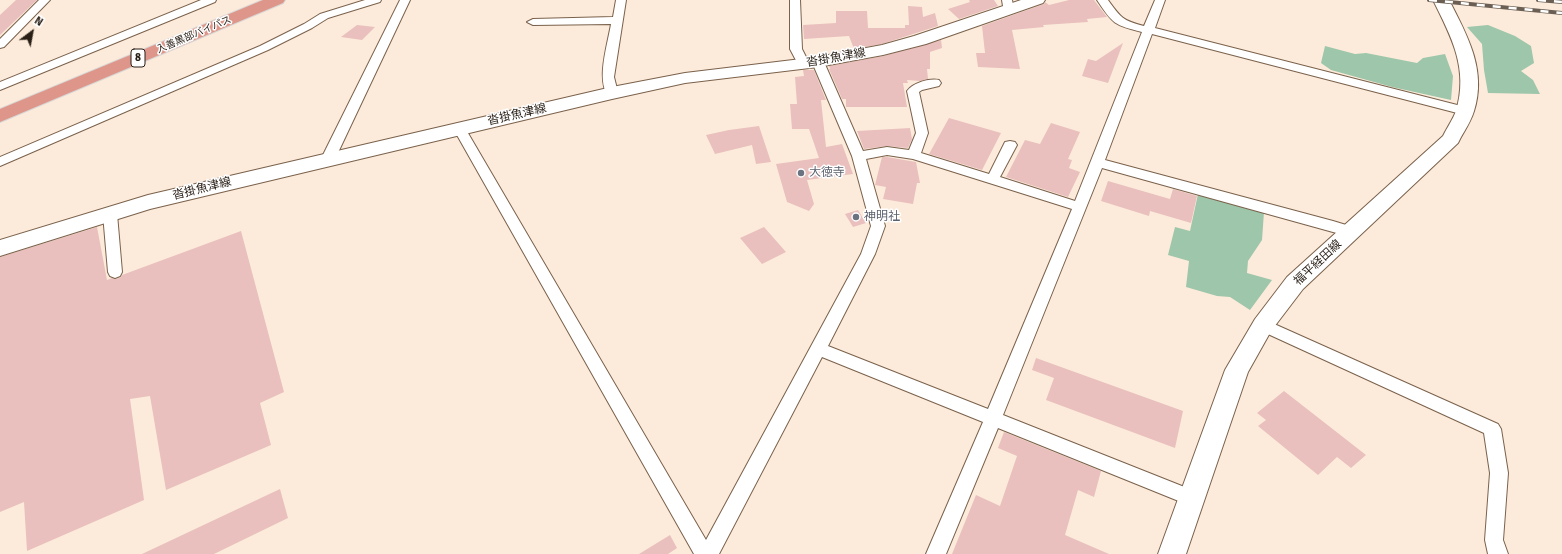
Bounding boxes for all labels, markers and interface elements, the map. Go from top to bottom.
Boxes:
north arrow [12,12,52,52]
text: N [32,14,45,29]
street label: 入善黒部バイパス [155,14,233,56]
street label: 沓掛魚津線 [805,46,867,70]
road number: 8 [131,49,145,67]
street label: 沓掛魚津線 [486,101,548,129]
place label: 大徳寺 [809,166,845,180]
marker: 大徳寺 [796,168,806,178]
street label: 沓掛魚津線 [171,175,233,203]
place label: 神明社 [864,210,900,224]
marker: 神明社 [851,212,861,222]
street label: 福平経田線 [1291,237,1345,289]

